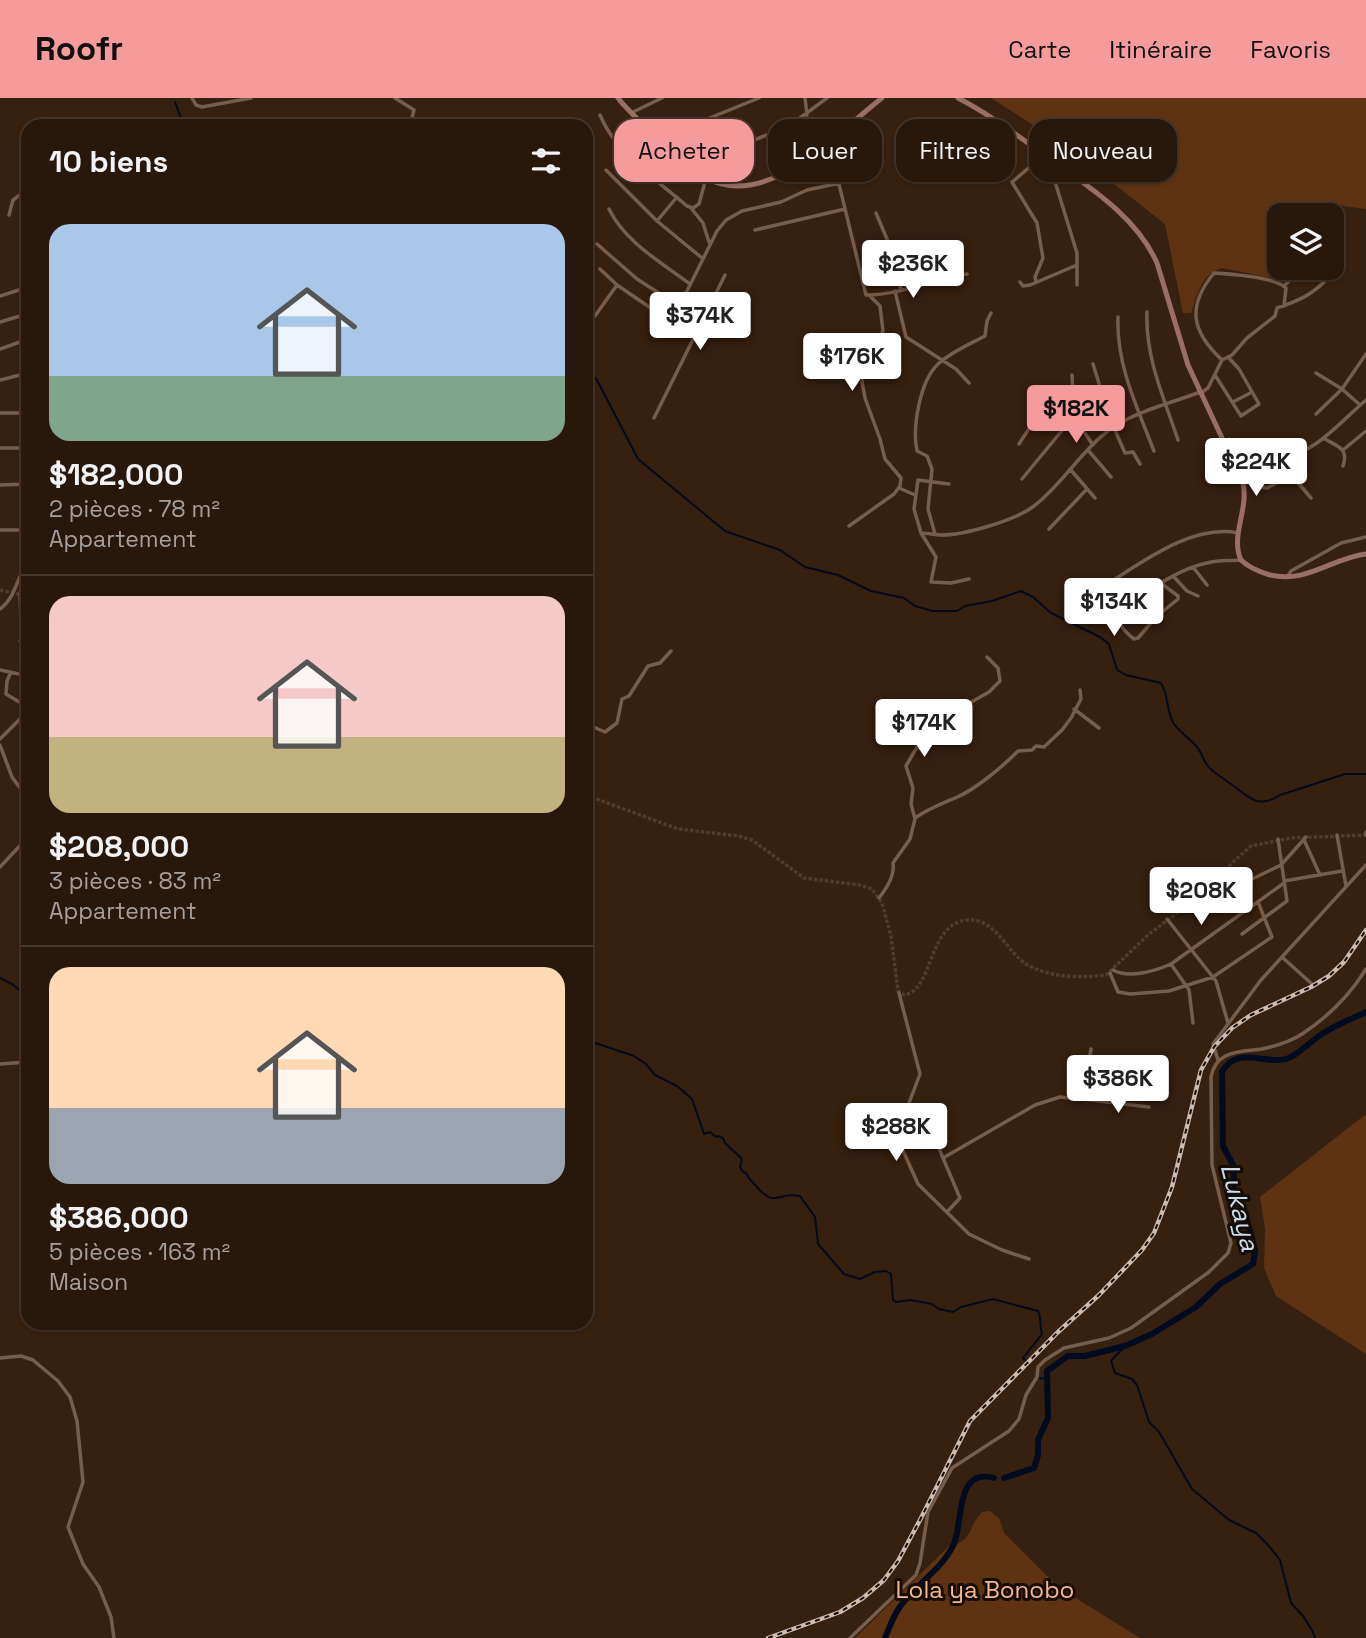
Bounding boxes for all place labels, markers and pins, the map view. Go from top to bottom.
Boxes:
pin: $236K [864,240,962,300]
pin: $374K [651,292,749,352]
pin: $176K [803,334,901,393]
pin: $182K [1027,386,1125,445]
pin: $224K [1207,438,1305,498]
pin: $134K [1065,578,1163,638]
pin: $174K [875,700,973,759]
pin: $208K [1152,868,1250,927]
pin: $386K [1069,1056,1167,1115]
pin: $288K [847,1104,945,1163]

